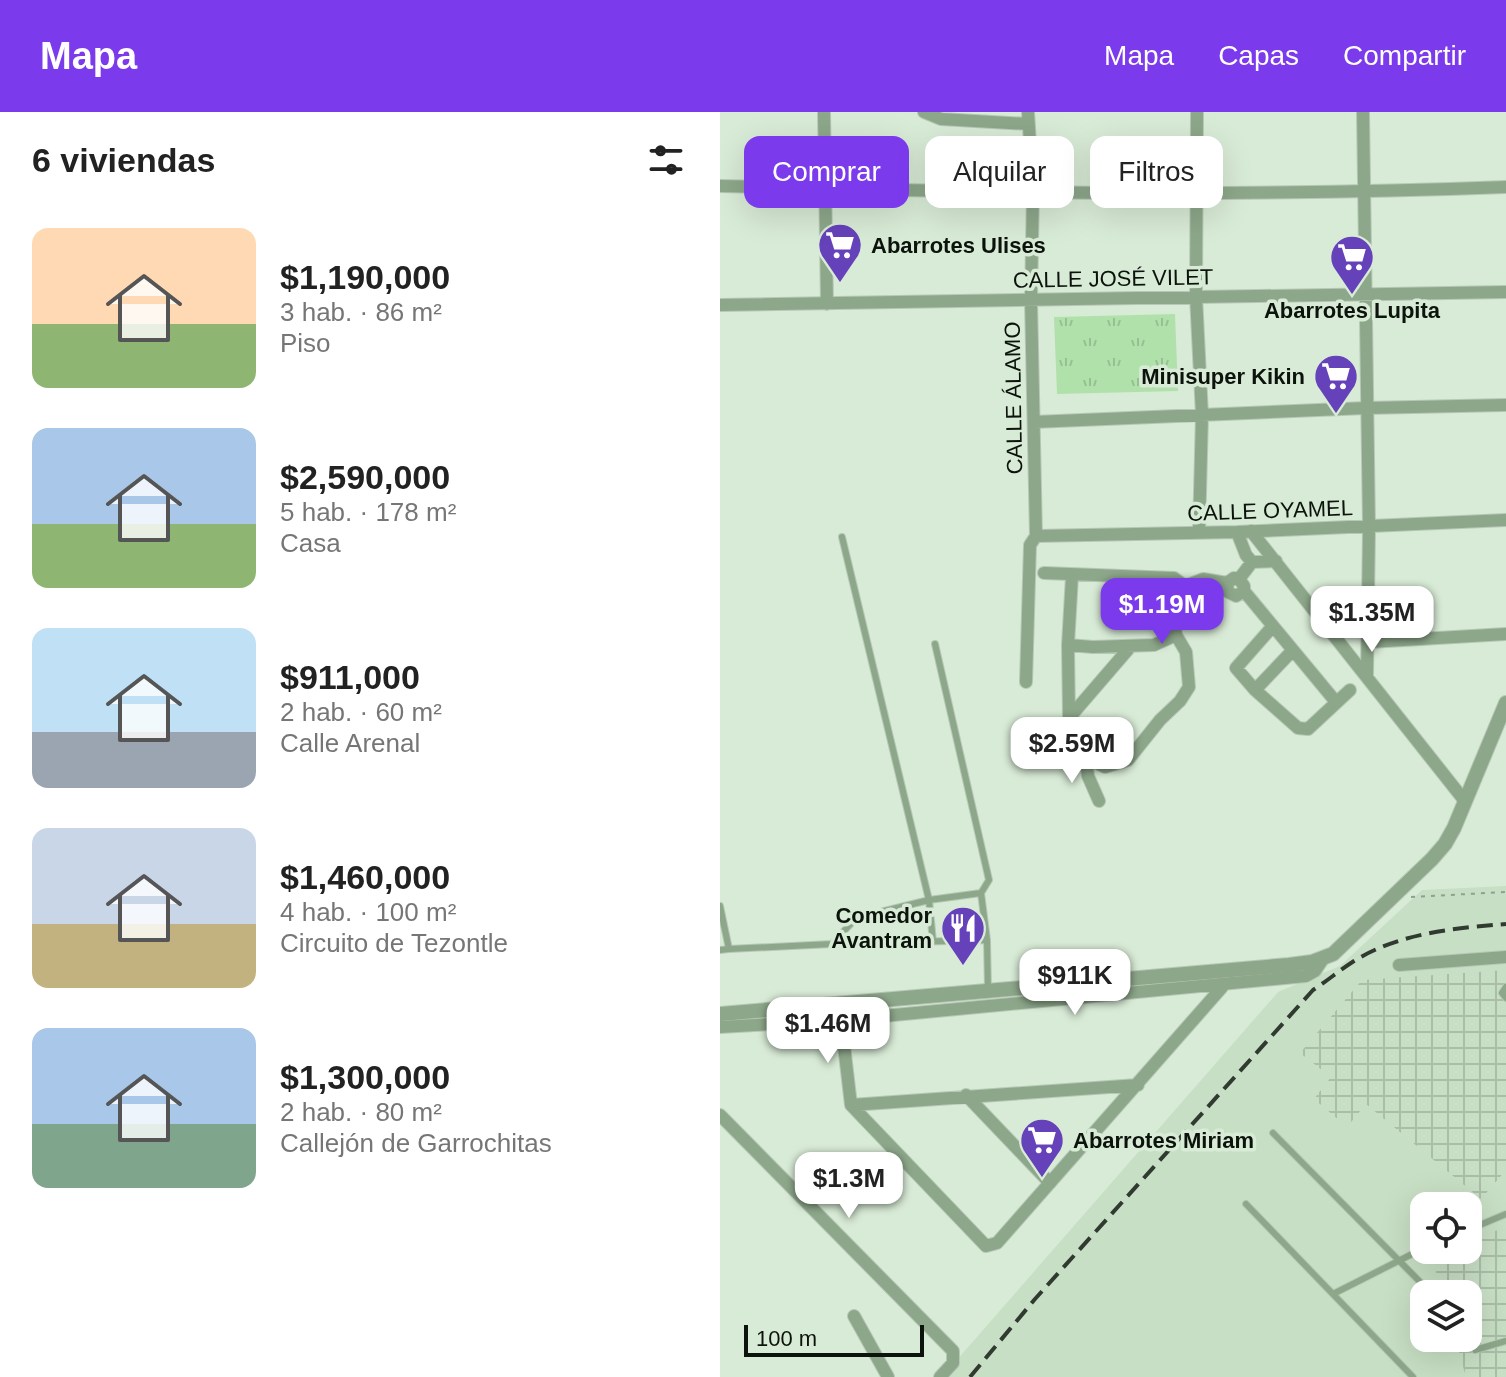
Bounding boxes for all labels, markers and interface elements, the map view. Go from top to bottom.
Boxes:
text: Mapa [40,35,137,77]
text: Mapa [1104,40,1174,71]
text: Capas [1218,40,1299,71]
text: Compartir [1343,40,1466,71]
chip: Comprar [744,136,909,208]
chip: Alquilar [925,136,1074,208]
chip: Filtros [1090,136,1223,208]
icon: filters [644,138,688,182]
text: 6 viviendas [32,141,215,179]
supermarket icon: Abarrotes Ulises [816,221,864,284]
place label: Abarrotes Ulises [871,233,1046,258]
supermarket icon: Abarrotes Lupita [1328,233,1376,296]
text: $1,190,000 [280,258,450,296]
icon: home [96,260,192,356]
street label: CALLE JOSÉ VILET [1013,264,1213,293]
text: 3 hab. · 86 m² [280,297,442,327]
place label: Abarrotes Lupita [1264,298,1441,323]
street label: CALLE ÁLAMO [1000,321,1027,475]
text: Piso [280,328,331,358]
supermarket icon: Minisuper Kikin [1312,352,1360,415]
place label: Minisuper Kikin [1141,364,1305,389]
text: $2,590,000 [280,458,450,496]
icon: home [96,460,192,556]
street label: CALLE OYAMEL [1187,495,1353,526]
text: 5 hab. · 178 m² [280,497,456,527]
text: Casa [280,528,341,558]
pin: $1.19M [1097,578,1227,646]
pin: $1.35M [1307,586,1437,654]
text: $1.19M [1119,589,1205,619]
text: $1.35M [1329,597,1415,627]
text: $911,000 [280,658,420,696]
icon: home [96,660,192,756]
text: 2 hab. · 60 m² [280,697,442,727]
pin: $2.59M [1007,717,1137,785]
text: Calle Arenal [280,728,420,758]
text: $2.59M [1029,728,1115,758]
text: $1,460,000 [280,858,450,896]
icon: home [96,860,192,956]
text: 4 hab. · 100 m² [280,897,456,927]
place label: Comedor Avantram [831,903,932,953]
restaurant icon: Comedor Avantram [939,904,987,967]
text: Circuito de Tezontle [280,928,508,958]
pin: $911K [1019,949,1131,1017]
text: $911K [1037,960,1113,990]
pin: $1.46M [763,997,893,1065]
text: $1.46M [785,1008,871,1038]
text: $1,300,000 [280,1058,450,1096]
icon: home [96,1060,192,1156]
text: 2 hab. · 80 m² [280,1097,442,1127]
supermarket icon: Abarrotes Miriam [1018,1116,1066,1179]
text: Callejón de Garrochitas [280,1128,552,1158]
place label: Abarrotes Miriam [1073,1128,1254,1153]
pin: $1.3M [793,1152,905,1220]
text: $1.3M [813,1163,885,1193]
map controls [1410,1192,1482,1352]
button: locate [1410,1192,1482,1264]
button: layers [1410,1280,1482,1352]
scale bar [744,1321,924,1357]
text: 100 m [756,1326,817,1351]

